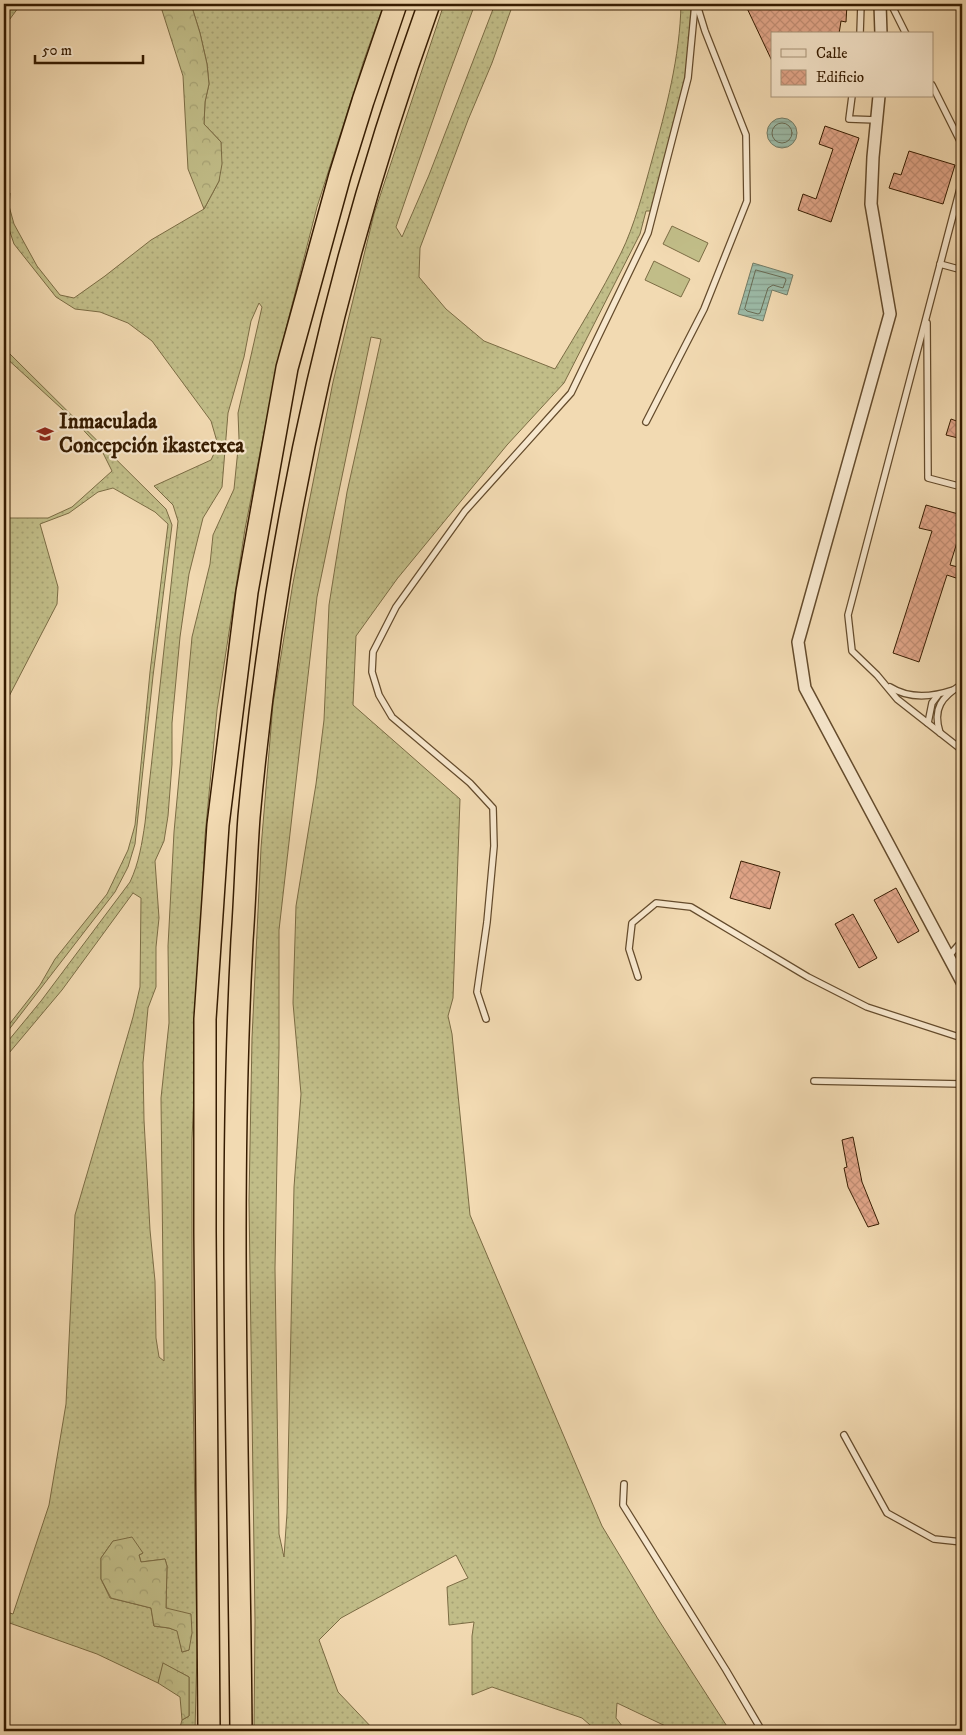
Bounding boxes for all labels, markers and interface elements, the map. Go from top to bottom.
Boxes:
scale bar [35,32,142,64]
legend [771,32,934,98]
text: 50 m [42,41,72,60]
text: Calle [816,44,848,63]
text: Edificio [816,68,864,87]
place label: Inmaculada Concepción ikastetxea [59,409,245,459]
school or university icon: Inmaculada Concepción ikastetxea [35,424,55,444]

